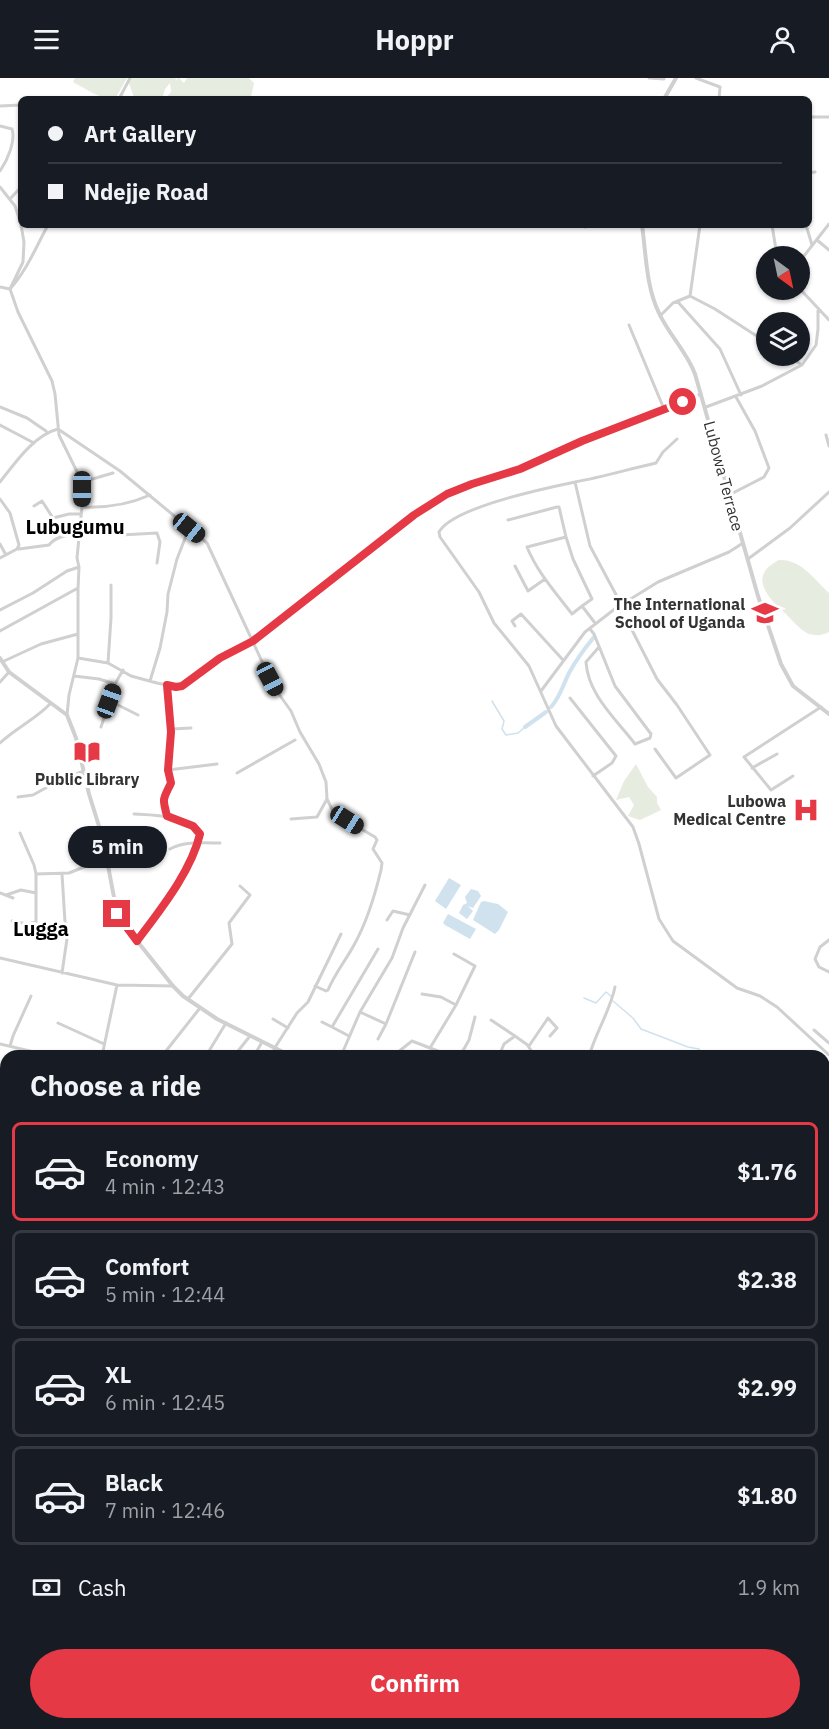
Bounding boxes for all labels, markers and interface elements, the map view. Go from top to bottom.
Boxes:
text: Hoppr [375,22,454,57]
icon: menu [30,23,63,56]
icon: person [766,23,799,56]
text: Art Gallery [84,119,196,148]
text: Ndejje Road [84,177,209,206]
north arrow [756,246,810,300]
map controls [756,246,810,366]
button: layers [756,312,810,366]
route start [669,388,696,415]
street label: Lubowa Terrace [700,419,748,534]
car [73,471,91,507]
car [169,510,209,546]
district label: Lubugumu [25,513,125,540]
place label: The International School of Uganda [614,594,745,632]
school or university icon: The International School of Uganda [750,598,780,628]
car [254,659,286,699]
car [94,681,124,721]
library icon: Public Library [72,737,102,767]
place label: Public Library [35,769,140,789]
place label: Lubowa Medical Centre [673,791,786,829]
hospital icon: Lubowa Medical Centre [791,795,821,825]
car [327,803,367,837]
callout: 5 min [68,827,166,869]
text: 5 min [91,833,144,860]
route end [103,900,130,927]
district label: Lugga [13,915,69,942]
text: Choose a ride [30,1068,201,1103]
text: Economy [105,1144,199,1173]
icon: car [33,1145,87,1199]
text: $1.76 [737,1157,797,1186]
text: 4 min · 12:43 [105,1173,225,1200]
text: Comfort [105,1252,189,1281]
icon: car [33,1253,87,1307]
text: $2.38 [737,1265,797,1294]
text: 5 min · 12:44 [105,1281,225,1308]
text: XL [105,1360,131,1389]
icon: car [33,1361,87,1415]
text: $2.99 [737,1373,797,1402]
text: 6 min · 12:45 [105,1389,225,1416]
text: Black [105,1468,163,1497]
icon: car [33,1469,87,1523]
text: $1.80 [737,1481,797,1510]
text: 7 min · 12:46 [105,1497,225,1524]
icon: cash [30,1571,63,1604]
text: Cash [78,1573,127,1602]
text: 1.9 km [738,1574,800,1601]
button: Confirm [30,1649,800,1718]

